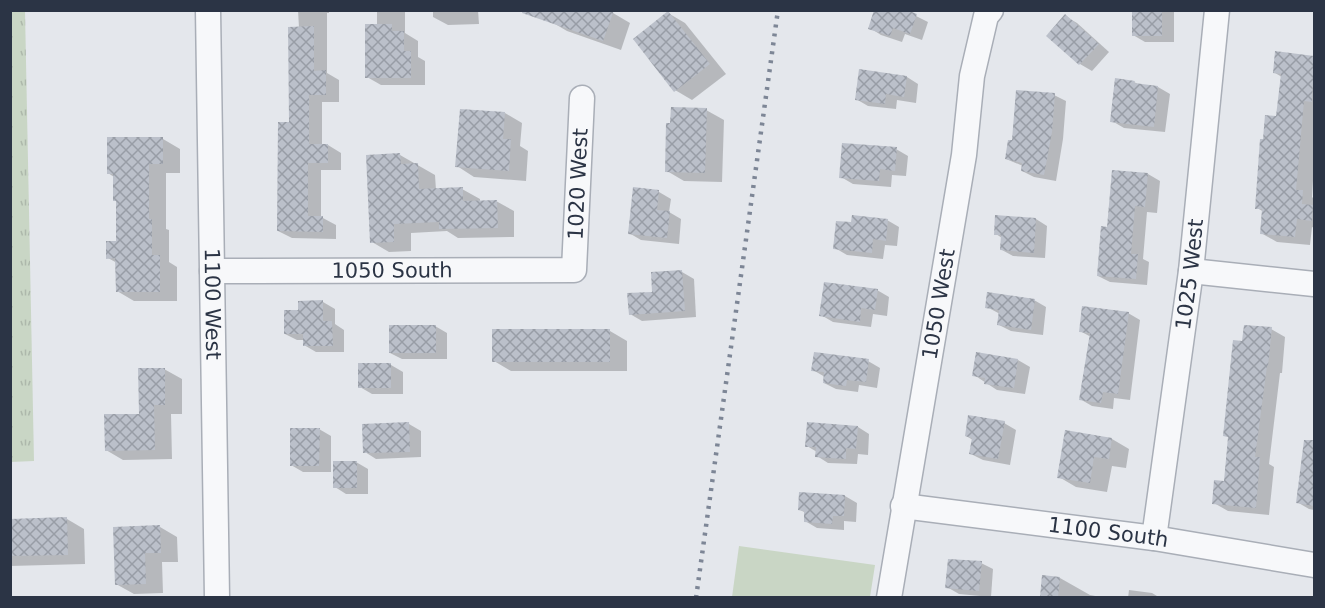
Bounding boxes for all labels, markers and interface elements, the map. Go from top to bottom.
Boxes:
street label: 1020 West [563,128,593,241]
street label: 1025 West [1171,218,1208,332]
street label: 1050 West [918,247,960,361]
street label: 1100 West [200,248,225,360]
street label: 1050 South [331,258,453,283]
street label: 1100 South [1047,513,1170,552]

